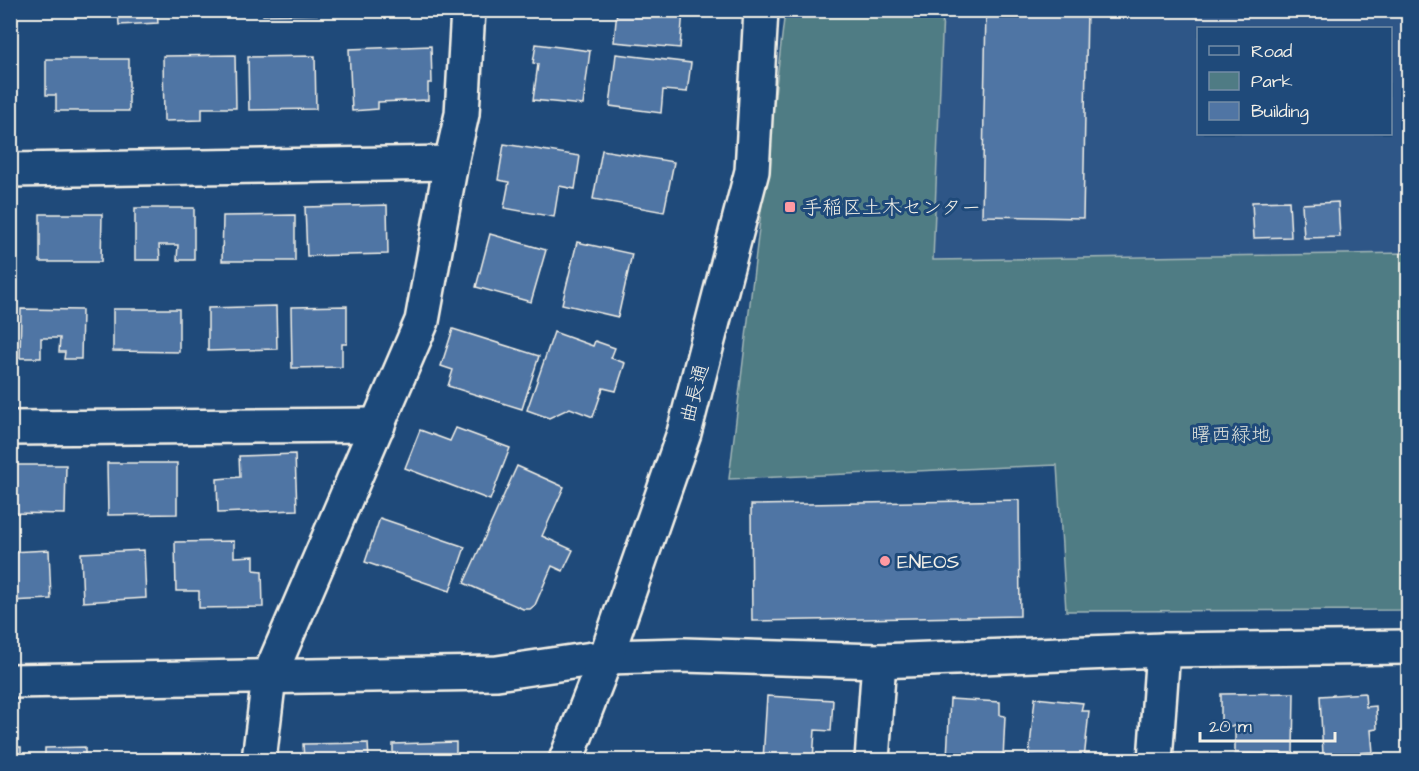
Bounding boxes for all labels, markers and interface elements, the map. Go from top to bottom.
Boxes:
legend [1197,27,1392,135]
text: Road [1251,39,1292,64]
text: Park [1251,69,1293,94]
text: Building [1251,99,1309,125]
place label: 手稲区土木センター [802,194,981,222]
marker: 手稲区土木センター [783,200,797,214]
street label: 曲長通 [674,361,716,426]
park label: 曙西緑地 [1191,421,1271,449]
place label: ENEOS [897,548,960,576]
marker: ENEOS [878,554,892,568]
scale bar [1200,705,1335,743]
text: 20 m [1209,714,1252,739]

